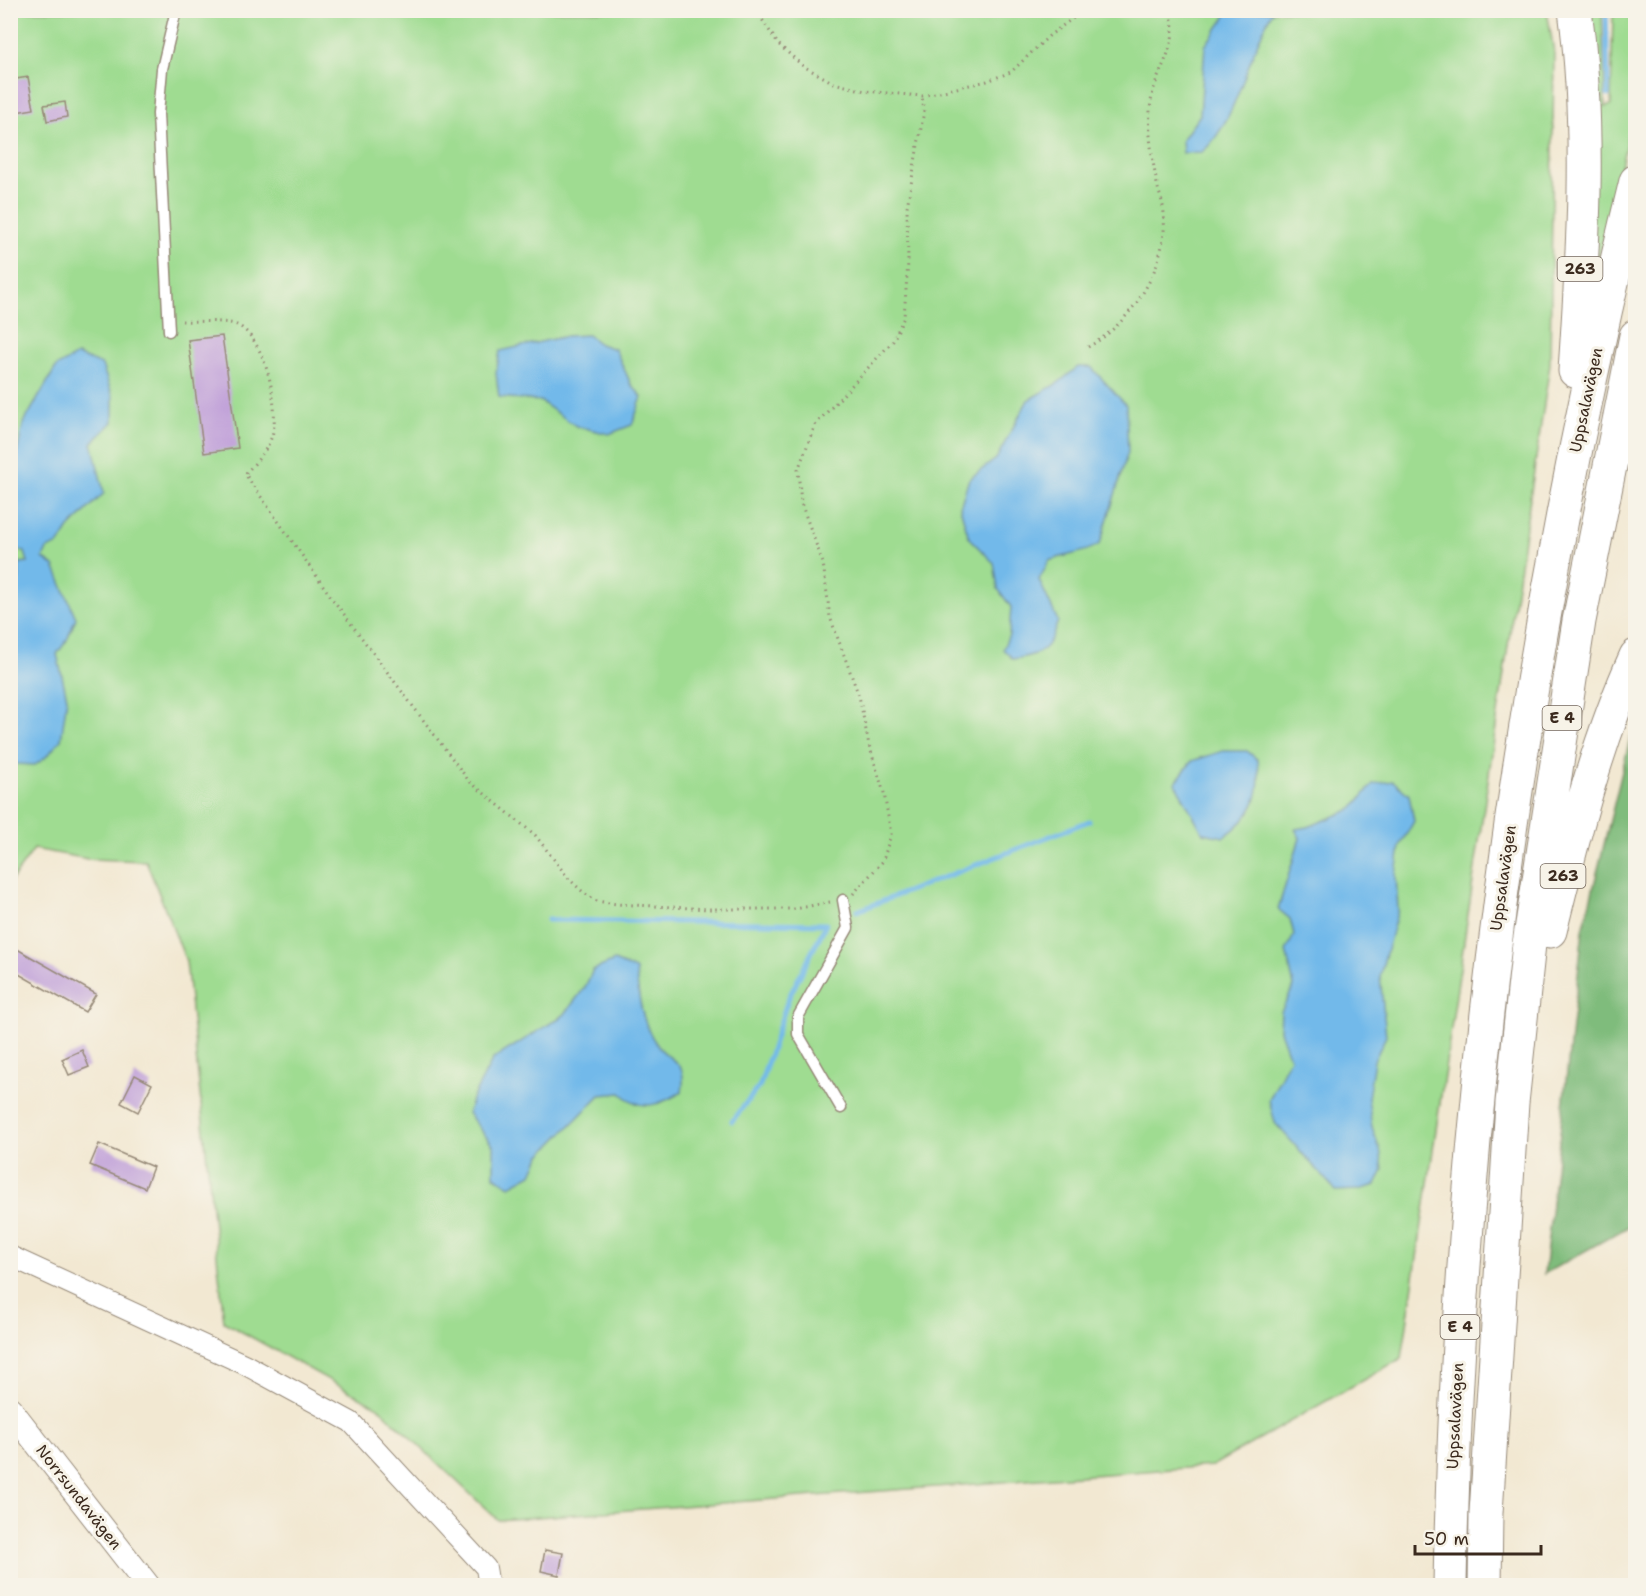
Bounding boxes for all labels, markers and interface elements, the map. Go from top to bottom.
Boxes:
road number: 263 [1558,257,1602,281]
street label: Uppsalavägen [1565,345,1607,454]
road number: E 4 [1542,706,1582,730]
street label: Uppsalavägen [1485,824,1521,932]
road number: 263 [1540,864,1586,888]
road number: E 4 [1440,1315,1480,1339]
street label: Uppsalavägen [1442,1362,1468,1470]
street label: Norrsundavägen [31,1440,127,1554]
scale bar [1415,1518,1541,1556]
text: 50 m [1424,1527,1469,1551]

